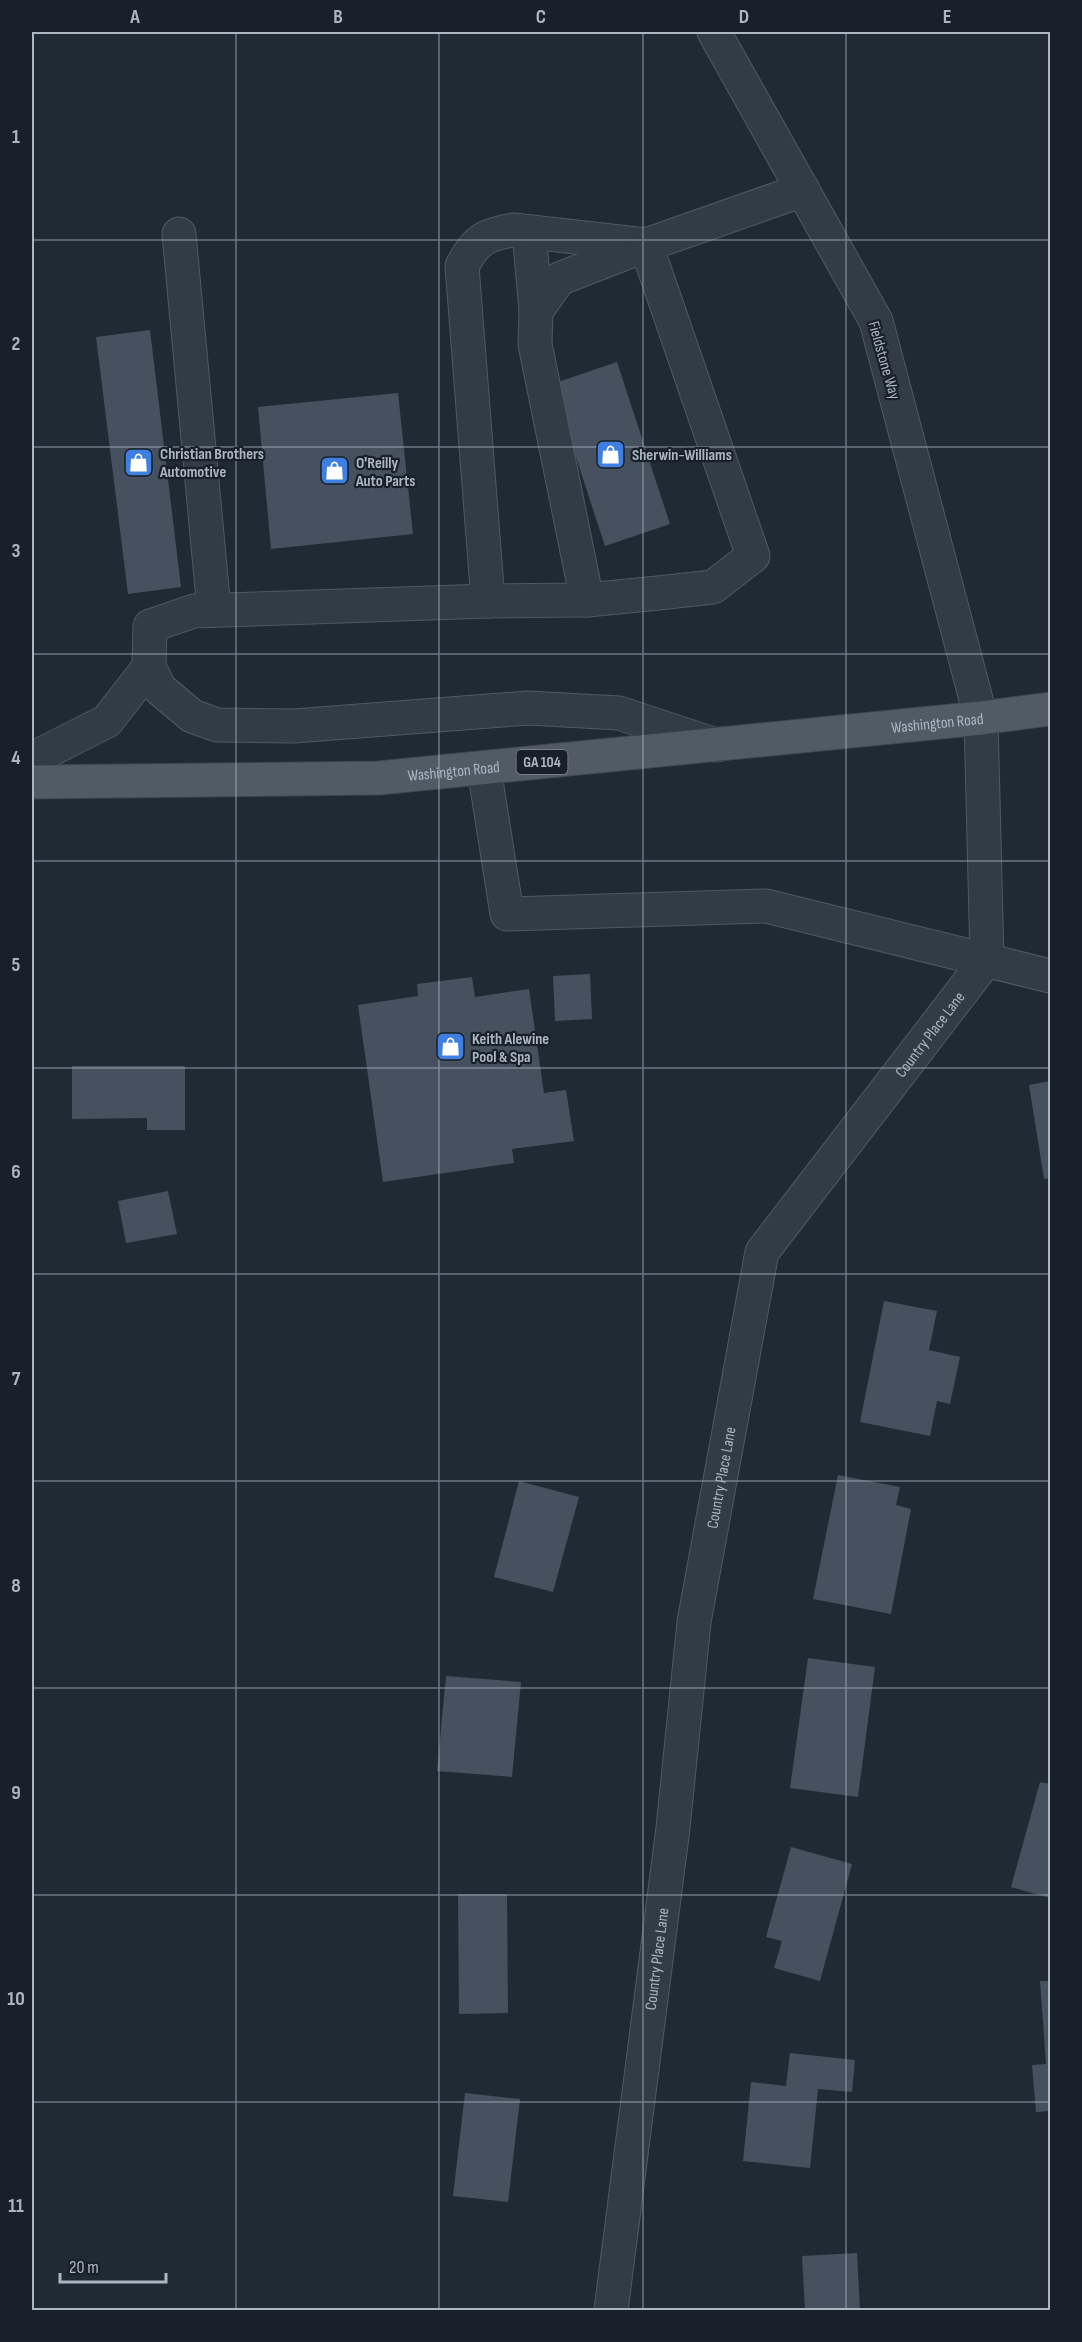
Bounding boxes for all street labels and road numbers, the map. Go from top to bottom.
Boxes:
street label: Fieldstone Way [863,319,904,402]
street label: Washington Road [890,710,984,738]
road number: GA 104 [516,750,568,774]
street label: Washington Road [407,758,501,786]
street label: Country Place Lane [892,988,969,1082]
street label: Country Place Lane [703,1425,741,1530]
street label: Country Place Lane [642,1907,674,2011]

